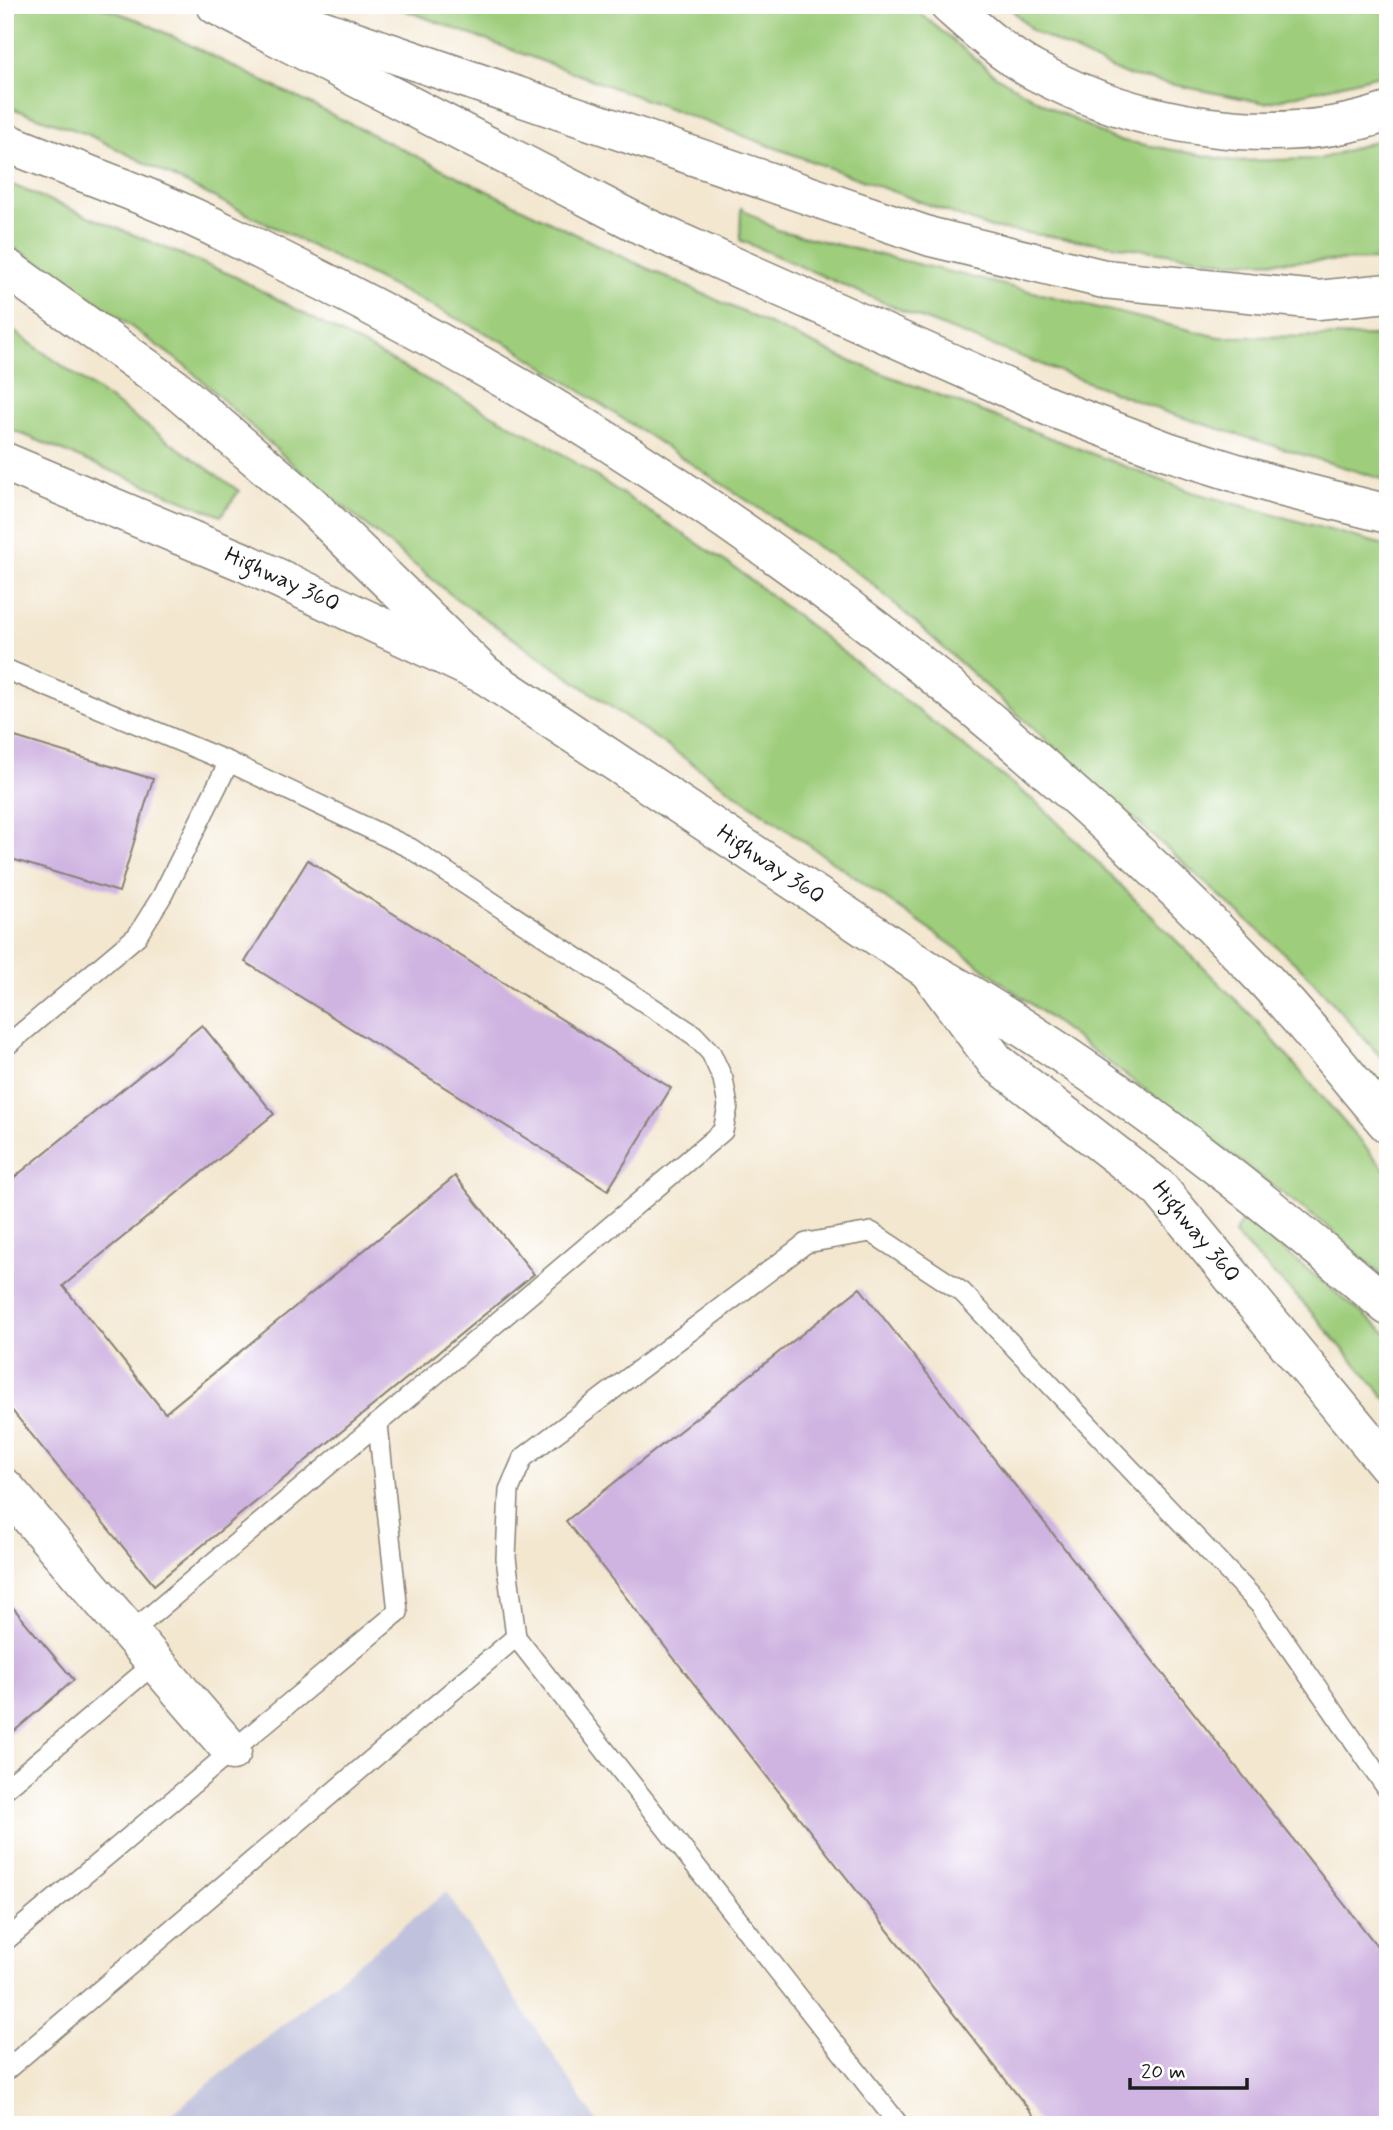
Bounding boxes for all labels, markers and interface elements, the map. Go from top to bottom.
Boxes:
street label: Highway 360 [220,541,344,620]
street label: Highway 360 [711,818,830,912]
street label: Highway 360 [1144,1175,1246,1289]
scale bar [1130,2046,1248,2090]
text: 20 m [1141,2058,1186,2086]

